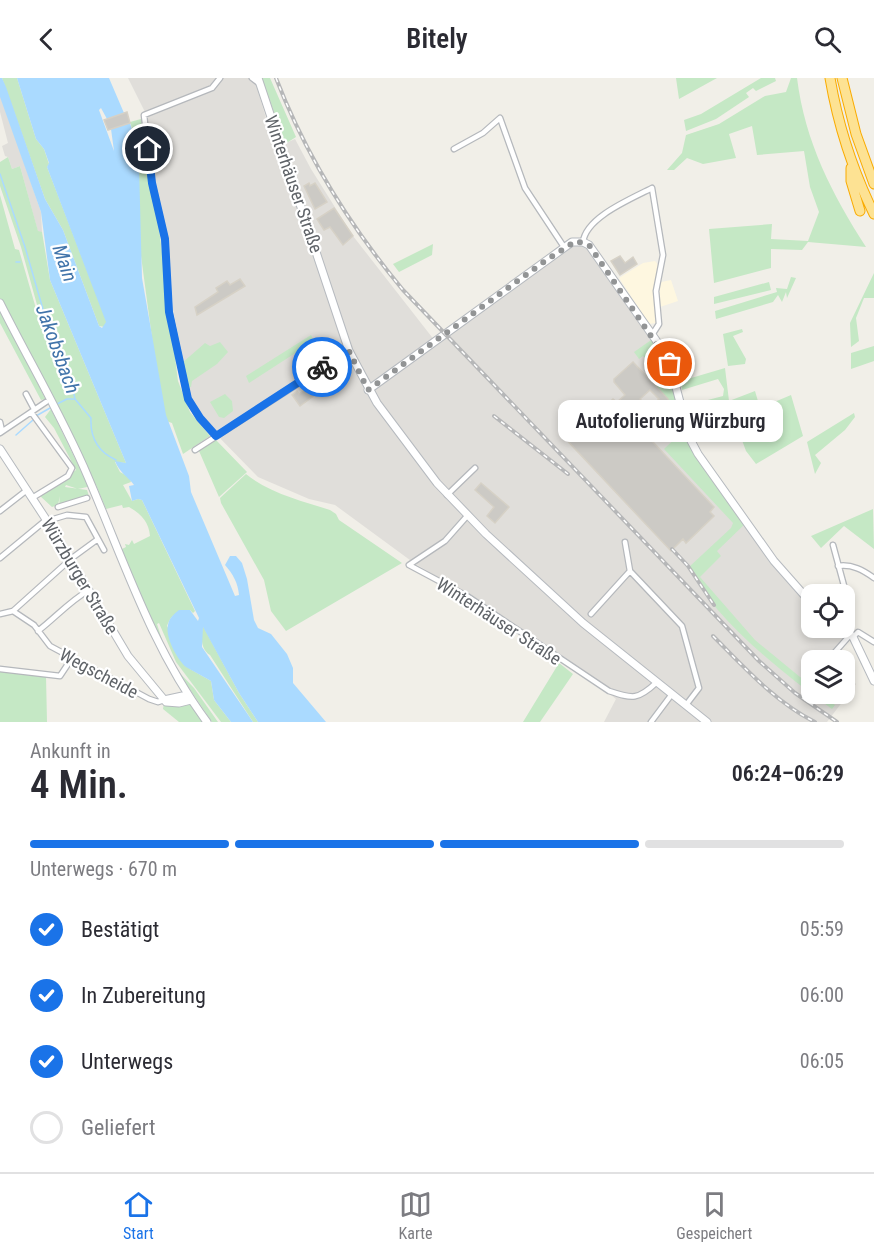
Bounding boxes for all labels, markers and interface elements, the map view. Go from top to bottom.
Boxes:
icon: back [30,23,63,56]
text: Bitely [406,23,468,55]
icon: search [811,23,844,56]
street label: Winterhäuser Straße [261,112,327,256]
pin [122,123,173,174]
icon: home [131,132,164,165]
water label: Main [47,241,83,285]
water label: Jakobsbach [31,301,85,397]
courier [292,337,352,397]
pin [644,338,695,389]
icon: bag [653,347,686,380]
icon: bike [306,351,339,384]
callout: Autofolierung Würzburg [558,400,783,442]
text: Autofolierung Würzburg [575,409,766,433]
street label: Würzburger Straße [37,514,123,638]
street label: Winterhäuser Straße [433,573,565,669]
map controls [801,584,855,704]
button: locate [801,584,855,638]
street label: Wegscheide [56,644,142,702]
button: layers [801,650,855,704]
text: Ankunft in [30,739,111,763]
text: 06:24–06:29 [732,761,844,786]
text: 4 Min. [30,762,128,808]
text: Unterwegs · 670 m [30,857,177,881]
icon: check [30,913,63,946]
text: Bestätigt [81,917,159,942]
text: 05:59 [800,917,844,941]
icon: check [30,979,63,1012]
text: In Zubereitung [81,983,206,1008]
text: 06:00 [800,983,844,1007]
icon: check [30,1045,63,1078]
text: Unterwegs [81,1049,173,1074]
text: 06:05 [800,1049,844,1073]
text: Geliefert [81,1115,156,1140]
tab: Start [122,1188,155,1243]
tab: Karte [399,1188,432,1243]
tab: Gespeichert [676,1188,752,1243]

